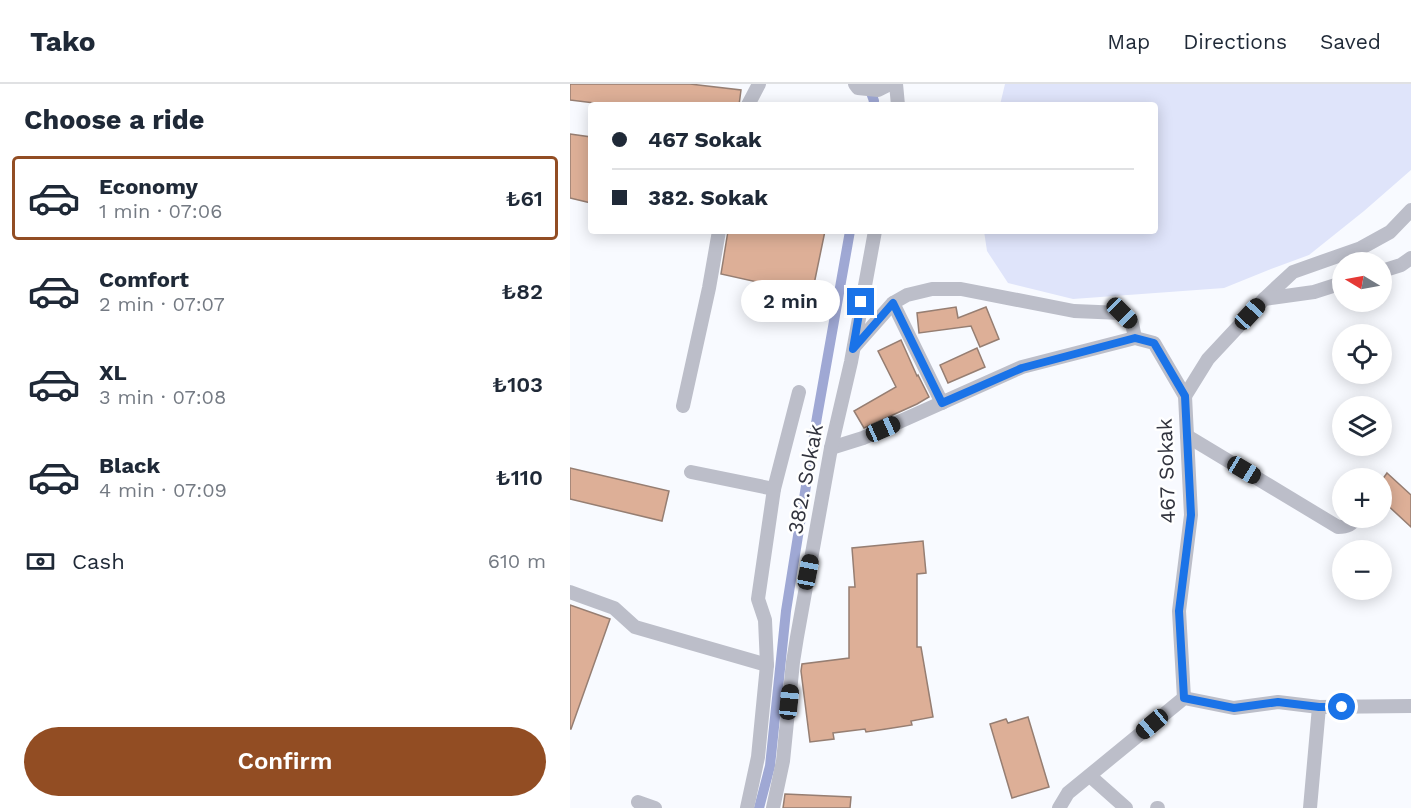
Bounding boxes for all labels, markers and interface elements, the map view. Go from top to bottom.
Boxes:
text: Tako [30,25,95,58]
text: Map [1107,29,1150,54]
text: Directions [1183,29,1287,54]
text: Saved [1320,29,1381,54]
text: Choose a ride [24,104,204,136]
text: 467 Sokak [648,127,762,152]
icon: car [27,171,81,225]
text: Economy [99,174,198,199]
text: 382. Sokak [648,185,768,210]
text: ₺61 [505,186,543,211]
text: 1 min · 07:06 [99,199,222,223]
north arrow [1332,252,1392,312]
map controls [1332,252,1392,600]
icon: car [27,264,81,318]
text: Comfort [99,267,189,292]
text: ₺82 [501,279,543,304]
callout: 2 min [741,281,840,323]
route end [847,288,874,315]
text: 2 min [763,289,818,313]
text: 2 min · 07:07 [99,292,225,316]
car [1103,294,1141,332]
car [1231,295,1269,333]
button: locate [1332,324,1392,384]
icon: car [27,357,81,411]
text: XL [99,360,127,385]
text: ₺103 [492,372,543,397]
text: 3 min · 07:08 [99,385,226,409]
button: layers [1332,396,1392,456]
car [863,413,903,445]
street label: 467 Sokak [1152,418,1180,524]
street label: 382. Sokak [782,422,828,536]
icon: car [27,450,81,504]
text: Black [99,453,160,478]
car [1224,453,1264,487]
text: ₺110 [496,465,543,490]
button: + [1332,468,1392,528]
text: 4 min · 07:09 [99,478,227,502]
button: − [1332,540,1392,600]
icon: cash [24,545,57,578]
text: Cash [72,549,125,574]
text: 610 m [488,549,546,573]
car [796,553,820,591]
car [778,683,800,721]
route start [1328,693,1355,720]
car [1132,706,1172,742]
button: Confirm [24,727,546,796]

